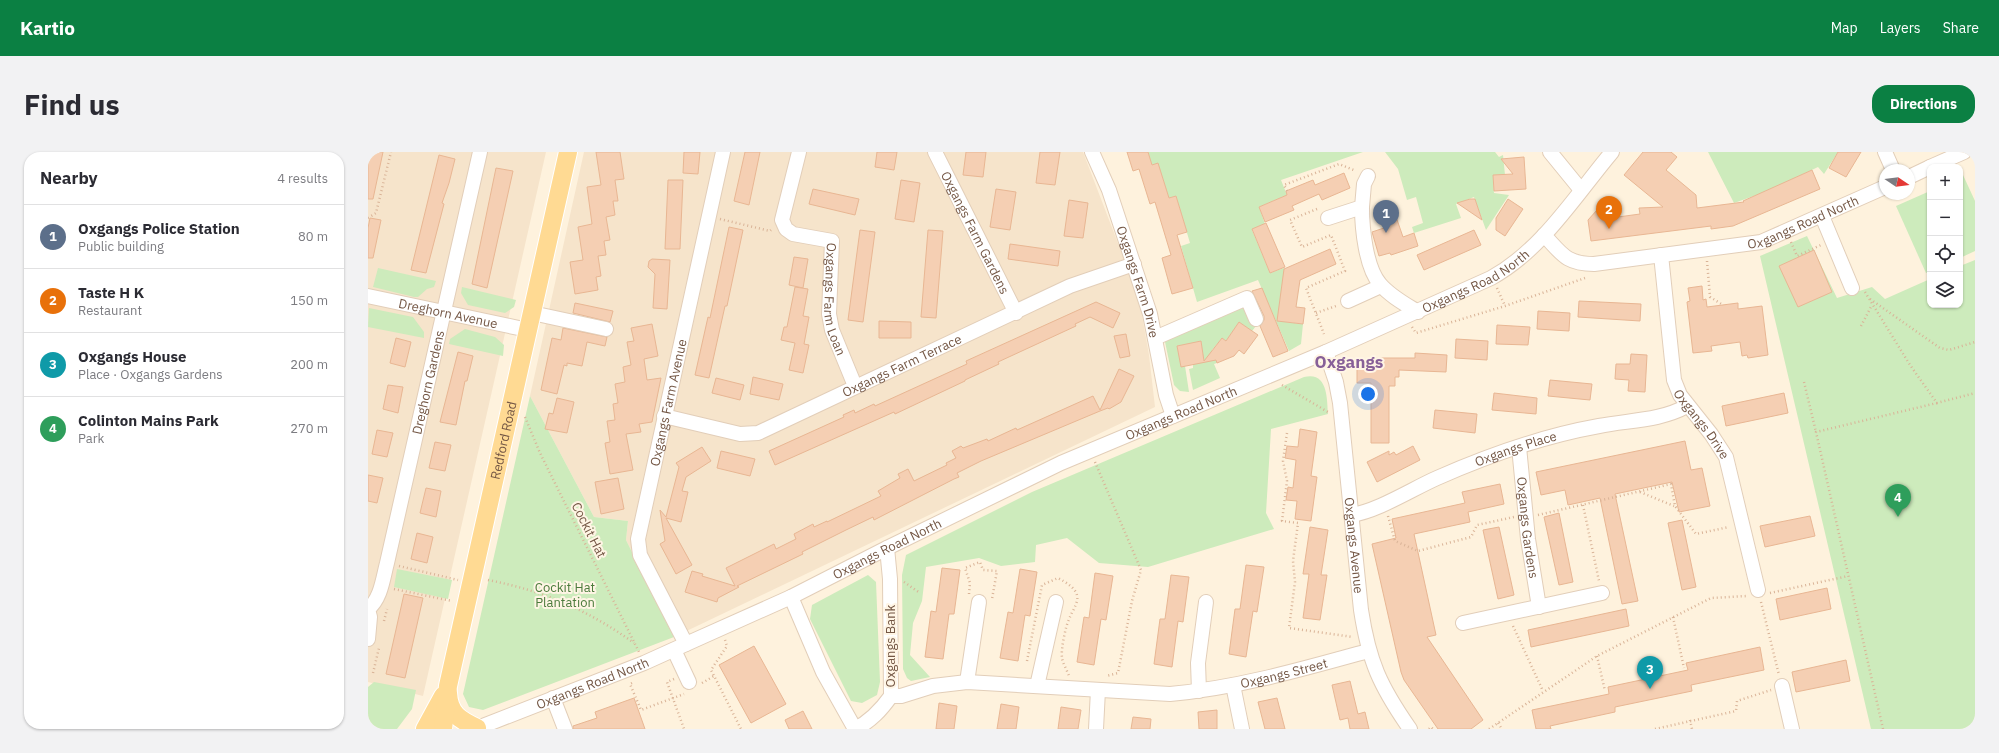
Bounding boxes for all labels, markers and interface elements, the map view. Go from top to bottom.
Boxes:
text: Kartio [20,16,75,40]
text: Map [1831,19,1858,37]
text: Layers [1880,19,1921,37]
text: Share [1943,19,1979,37]
button: Directions [1872,85,1975,123]
text: Find us [24,86,120,123]
north arrow [1879,164,1915,200]
map controls [1927,164,1963,308]
button: + [1927,164,1963,200]
text: Nearby [40,167,98,189]
street label: Oxgangs Farm Gardens [937,168,1013,297]
text: 4 results [277,170,328,187]
street label: Oxgangs Road North [1746,191,1861,252]
pin: 2 [1596,196,1622,229]
pin: 1 [1373,200,1399,233]
button: − [1927,200,1963,236]
text: Oxgangs Police Station [78,219,240,238]
street label: Oxgangs Farm Drive [1113,224,1163,339]
text: 1 [49,228,57,245]
text: 80 m [298,228,328,245]
button: locate [1927,236,1963,272]
text: Public building [78,238,164,255]
street label: Oxgangs Farm Loan [820,242,850,358]
street label: Oxgangs Road North [1419,246,1533,316]
button: layers [1927,272,1963,308]
text: Taste H K [78,283,144,302]
text: 2 [49,292,57,309]
text: 150 m [290,292,328,309]
street label: Dreghorn Avenue [397,294,499,332]
text: Restaurant [78,302,142,319]
street label: Dreghorn Gardens [408,328,448,436]
street label: Oxgangs Farm Terrace [839,330,964,401]
street label: Oxgangs Farm Avenue [646,337,690,468]
text: Oxgangs House [78,347,186,366]
district label: Oxgangs [1315,351,1384,373]
text: 3 [49,356,57,373]
text: 200 m [290,356,328,373]
text: Place · Oxgangs Gardens [78,366,223,383]
street label: Oxgangs Road North [1122,382,1239,444]
your location [1358,384,1378,404]
street label: Oxgangs Drive [1670,387,1733,462]
street label: Redford Road [486,400,520,481]
text: Colinton Mains Park [78,411,219,430]
text: 4 [49,420,57,437]
text: 270 m [290,420,328,437]
street label: Oxgangs Place [1472,427,1558,470]
text: Park [78,430,104,447]
street label: Oxgangs Gardens [1513,476,1543,580]
pin: 4 [1885,484,1911,517]
street label: Oxgangs Avenue [1341,496,1368,594]
street label: Cockit Hat [568,499,610,561]
street label: Oxgangs Road North [830,514,944,583]
park label: Cockit Hat Plantation [535,579,595,611]
street label: Oxgangs Bank [882,604,899,687]
street label: Oxgangs Road North [534,653,651,713]
street label: Oxgangs Street [1239,654,1329,692]
pin: 3 [1637,656,1663,689]

